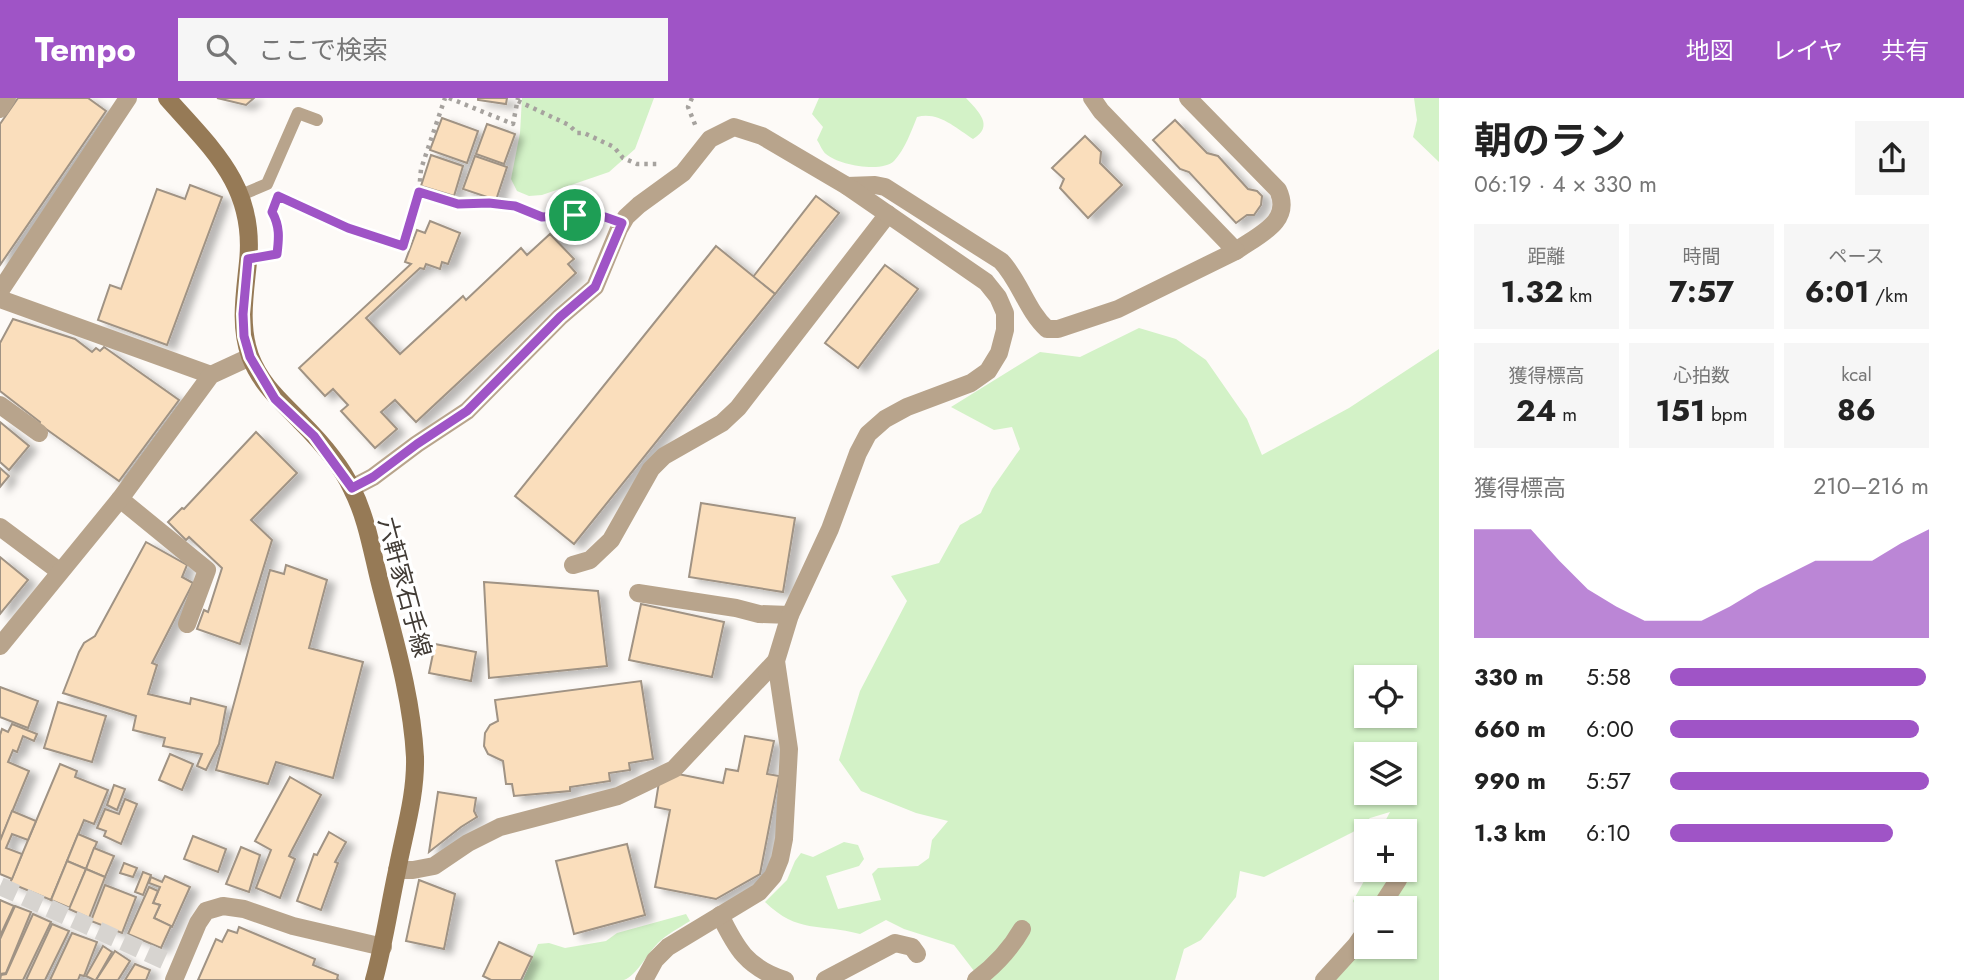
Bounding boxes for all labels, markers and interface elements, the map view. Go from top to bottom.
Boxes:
search box [178,18,668,81]
text: Tempo [35,26,136,73]
icon: search [202,30,240,68]
text: ここで検索 [258,31,388,69]
text: 地図 [1686,33,1734,68]
text: レイヤ [1772,33,1843,68]
text: 共有 [1881,33,1929,68]
text: 朝のラン [1474,113,1626,168]
button: share [1855,121,1929,195]
text: 06:19 · 4 × 330 m [1474,167,1657,201]
pin [545,185,605,245]
icon: arrive [556,196,594,234]
text: 距離 [1527,243,1566,270]
text: 時間 [1682,243,1721,270]
text: ペース [1828,243,1885,270]
text: 1.32 [1500,270,1564,313]
text: 7:57 [1669,270,1734,313]
text: 6:01 [1805,270,1870,313]
text: km [1564,282,1593,309]
text: /km [1870,282,1908,309]
text: kcal [1841,361,1872,388]
text: 獲得標高 [1508,362,1585,389]
text: 心拍数 [1673,362,1730,389]
text: 86 [1837,388,1876,431]
text: 24 [1516,389,1557,432]
text: 151 [1655,389,1705,432]
text: m [1557,401,1577,428]
text: bpm [1705,401,1748,428]
text: 210–216 m [1813,469,1929,503]
text: 獲得標高 [1474,471,1566,505]
street label: 六軒家石手線 [369,513,441,661]
text: 330 m [1474,660,1544,694]
text: 5:58 [1586,660,1631,694]
map controls [1354,665,1417,959]
button: locate [1354,665,1417,728]
text: 660 m [1474,712,1546,746]
text: 6:00 [1586,712,1634,746]
button: layers [1354,742,1417,805]
text: 990 m [1474,764,1546,798]
text: 5:57 [1586,764,1631,798]
text: 1.3 km [1474,816,1546,850]
text: 6:10 [1586,816,1630,850]
button: + [1354,819,1417,882]
button: − [1354,896,1417,959]

